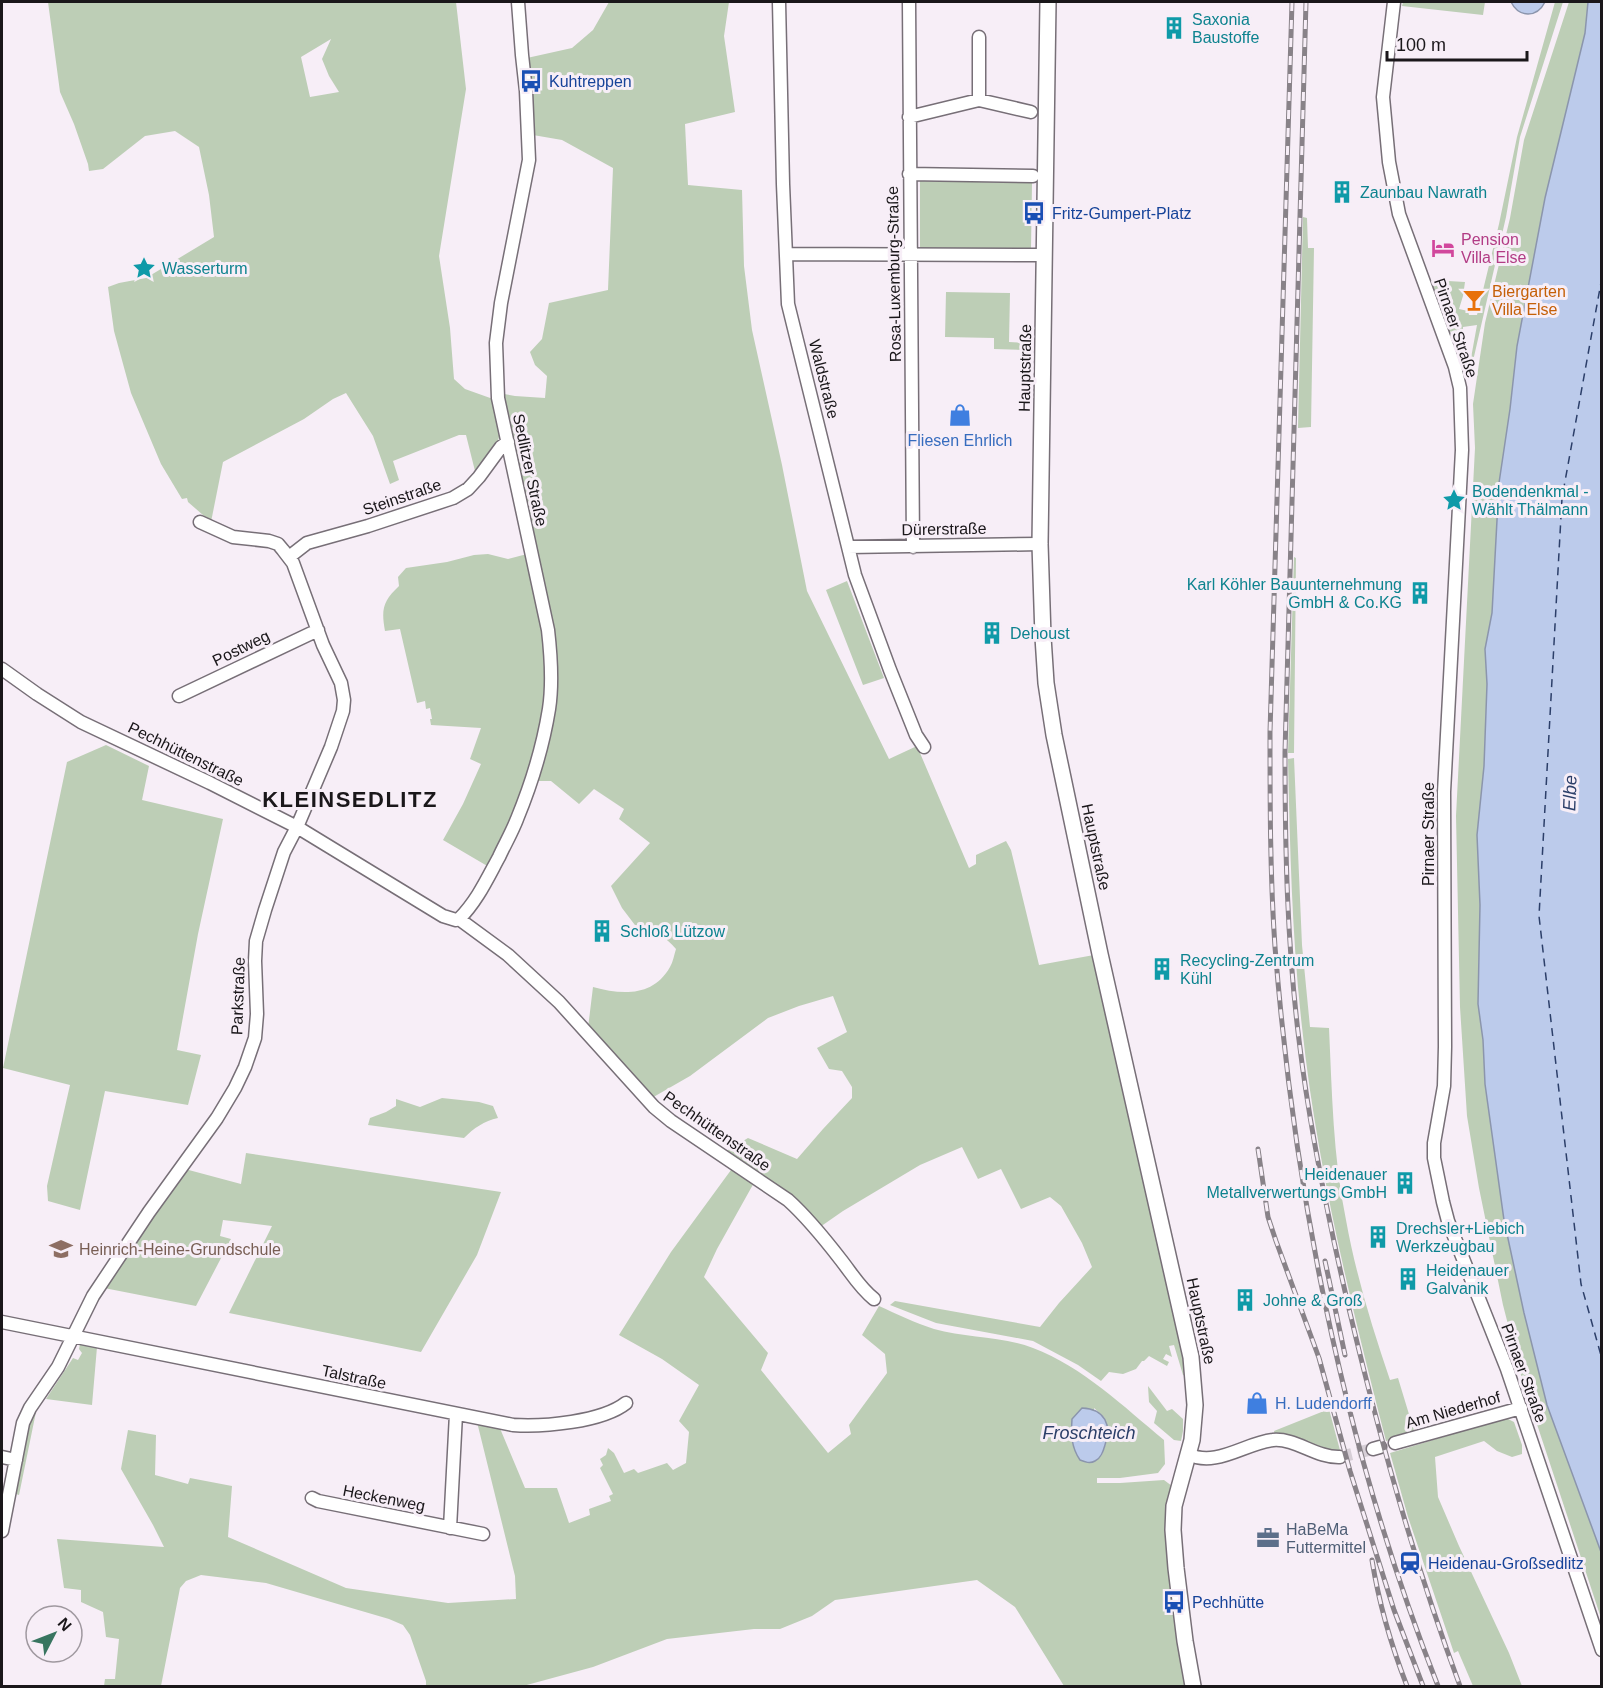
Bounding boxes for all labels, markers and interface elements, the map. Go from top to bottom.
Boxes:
place label: Saxonia Baustoffe [1192,11,1259,46]
building icon: Saxonia Baustoffe [1161,15,1187,41]
scale bar [1387,24,1526,62]
text: 100 m [1396,35,1446,55]
bus stop icon: Kuhtreppen [518,68,544,94]
place label: Kuhtreppen [549,73,632,90]
building icon: Zaunbau Nawrath [1329,179,1355,205]
place label: Zaunbau Nawrath [1360,184,1487,201]
street label: Rosa-Luxemburg-Straße [884,186,904,362]
bus stop icon: Fritz-Gumpert-Platz [1021,200,1047,226]
place label: Fritz-Gumpert-Platz [1052,205,1192,222]
place label: Pension Villa Else [1461,231,1527,266]
hotel icon: Pension Villa Else [1430,235,1456,261]
place icon: Wasserturm [131,255,157,281]
place label: Wasserturm [162,260,248,277]
street label: Pirnaer Straße [1431,276,1481,380]
place label: Biergarten Villa Else [1492,283,1566,318]
bar icon: Biergarten Villa Else [1461,287,1487,313]
street label: Hauptstraße [1016,324,1034,412]
street label: Waldstraße [806,338,842,421]
shop icon: Fliesen Ehrlich [947,402,973,428]
street label: Sedlitzer Straße [510,412,550,528]
place label: Fliesen Ehrlich [908,432,1012,449]
street label: Steinstraße [361,476,444,518]
place label: Bodendenkmal - Wählt Thälmann [1472,483,1589,518]
place icon: Bodendenkmal - Wählt Thälmann [1441,487,1467,513]
street label: Dürerstraße [901,520,987,538]
place label: Karl Köhler Bauunternehmung GmbH & Co.KG [1187,576,1402,611]
building icon: Karl Köhler Bauunternehmung GmbH & Co.KG [1407,580,1433,606]
building icon: Dehoust [979,620,1005,646]
place label: Dehoust [1010,625,1070,642]
street label: Postweg [210,627,272,669]
street label: Pechhüttenstraße [126,719,247,789]
water label: Elbe [1559,775,1581,811]
street label: Pirnaer Straße [1420,782,1437,886]
district label: KLEINSEDLITZ [262,787,438,812]
street label: Hauptstraße [1079,802,1113,892]
building icon: Schloß Lützow [589,918,615,944]
place label: Schloß Lützow [620,923,725,940]
place label: Recycling-Zentrum Kühl [1180,952,1314,987]
building icon: Recycling-Zentrum Kühl [1149,956,1175,982]
street label: Parkstraße [228,957,248,1035]
street label: Pechhüttenstraße [660,1088,774,1174]
place label: Heidenauer Metallverwertungs GmbH [1207,1166,1388,1201]
building icon: Heidenauer Metallverwertungs GmbH [1392,1170,1418,1196]
place label: Drechsler+Liebich Werkzeugbau [1396,1220,1525,1255]
building icon: Drechsler+Liebich Werkzeugbau [1365,1224,1391,1250]
school or university icon: Heinrich-Heine-Grundschule [48,1236,74,1262]
place label: Heinrich-Heine-Grundschule [79,1241,281,1258]
place label: Heidenauer Galvanik [1426,1262,1509,1297]
building icon: Heidenauer Galvanik [1395,1266,1421,1292]
street label: Hauptstraße [1184,1276,1218,1366]
building icon: Johne & Groß [1232,1287,1258,1313]
place label: Johne & Groß [1263,1292,1363,1309]
street label: Pirnaer Straße [1498,1321,1550,1425]
street label: Talstraße [320,1362,388,1392]
street label: Am Niederhof [1404,1388,1503,1432]
shop icon: H. Ludendorff [1244,1390,1270,1416]
place label: H. Ludendorff [1275,1395,1372,1412]
water label: Froschteich [1042,1423,1136,1443]
street label: Heckenweg [341,1482,427,1514]
place label: HaBeMa Futtermittel [1286,1521,1366,1556]
office icon: HaBeMa Futtermittel [1255,1525,1281,1551]
station icon: Heidenau-Großsedlitz [1397,1550,1423,1576]
place label: Heidenau-Großsedlitz [1428,1555,1584,1572]
bus stop icon: Pechhütte [1161,1589,1187,1615]
place label: Pechhütte [1192,1594,1264,1611]
north arrow [24,1604,84,1664]
text: N [55,1614,75,1634]

